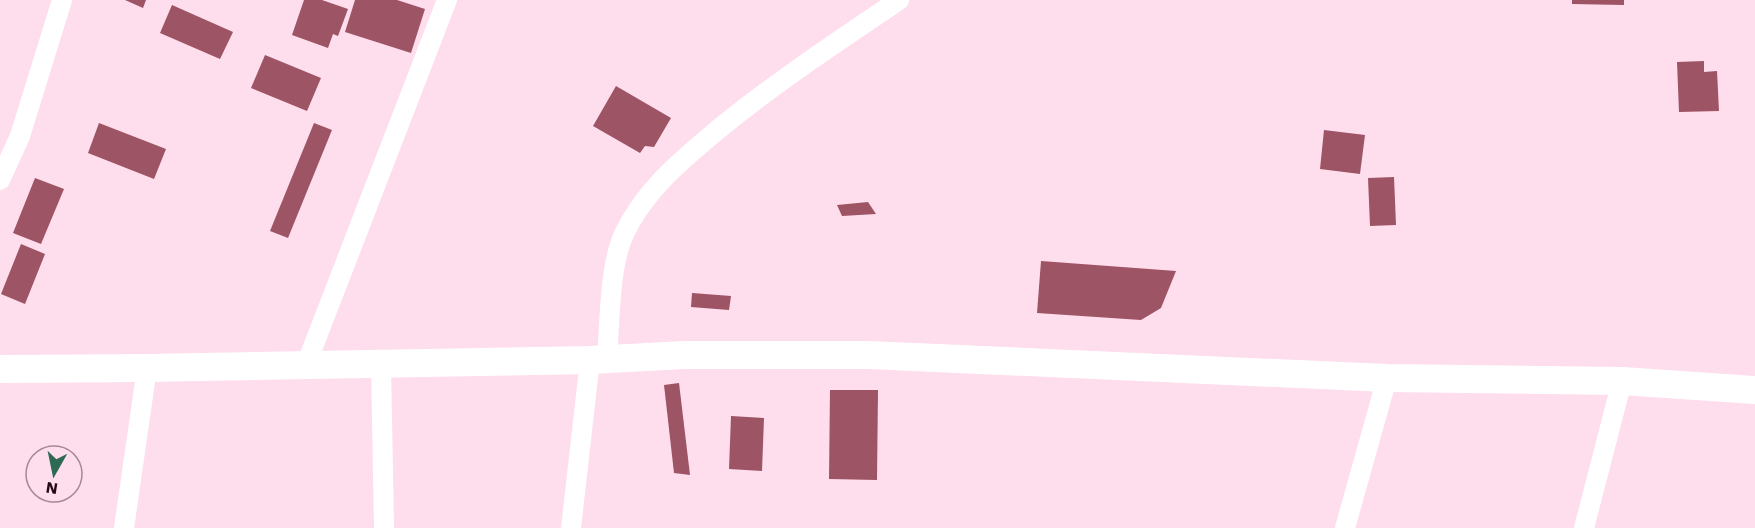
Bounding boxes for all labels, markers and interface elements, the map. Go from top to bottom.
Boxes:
north arrow [24,444,84,504]
text: N [44,478,59,499]

